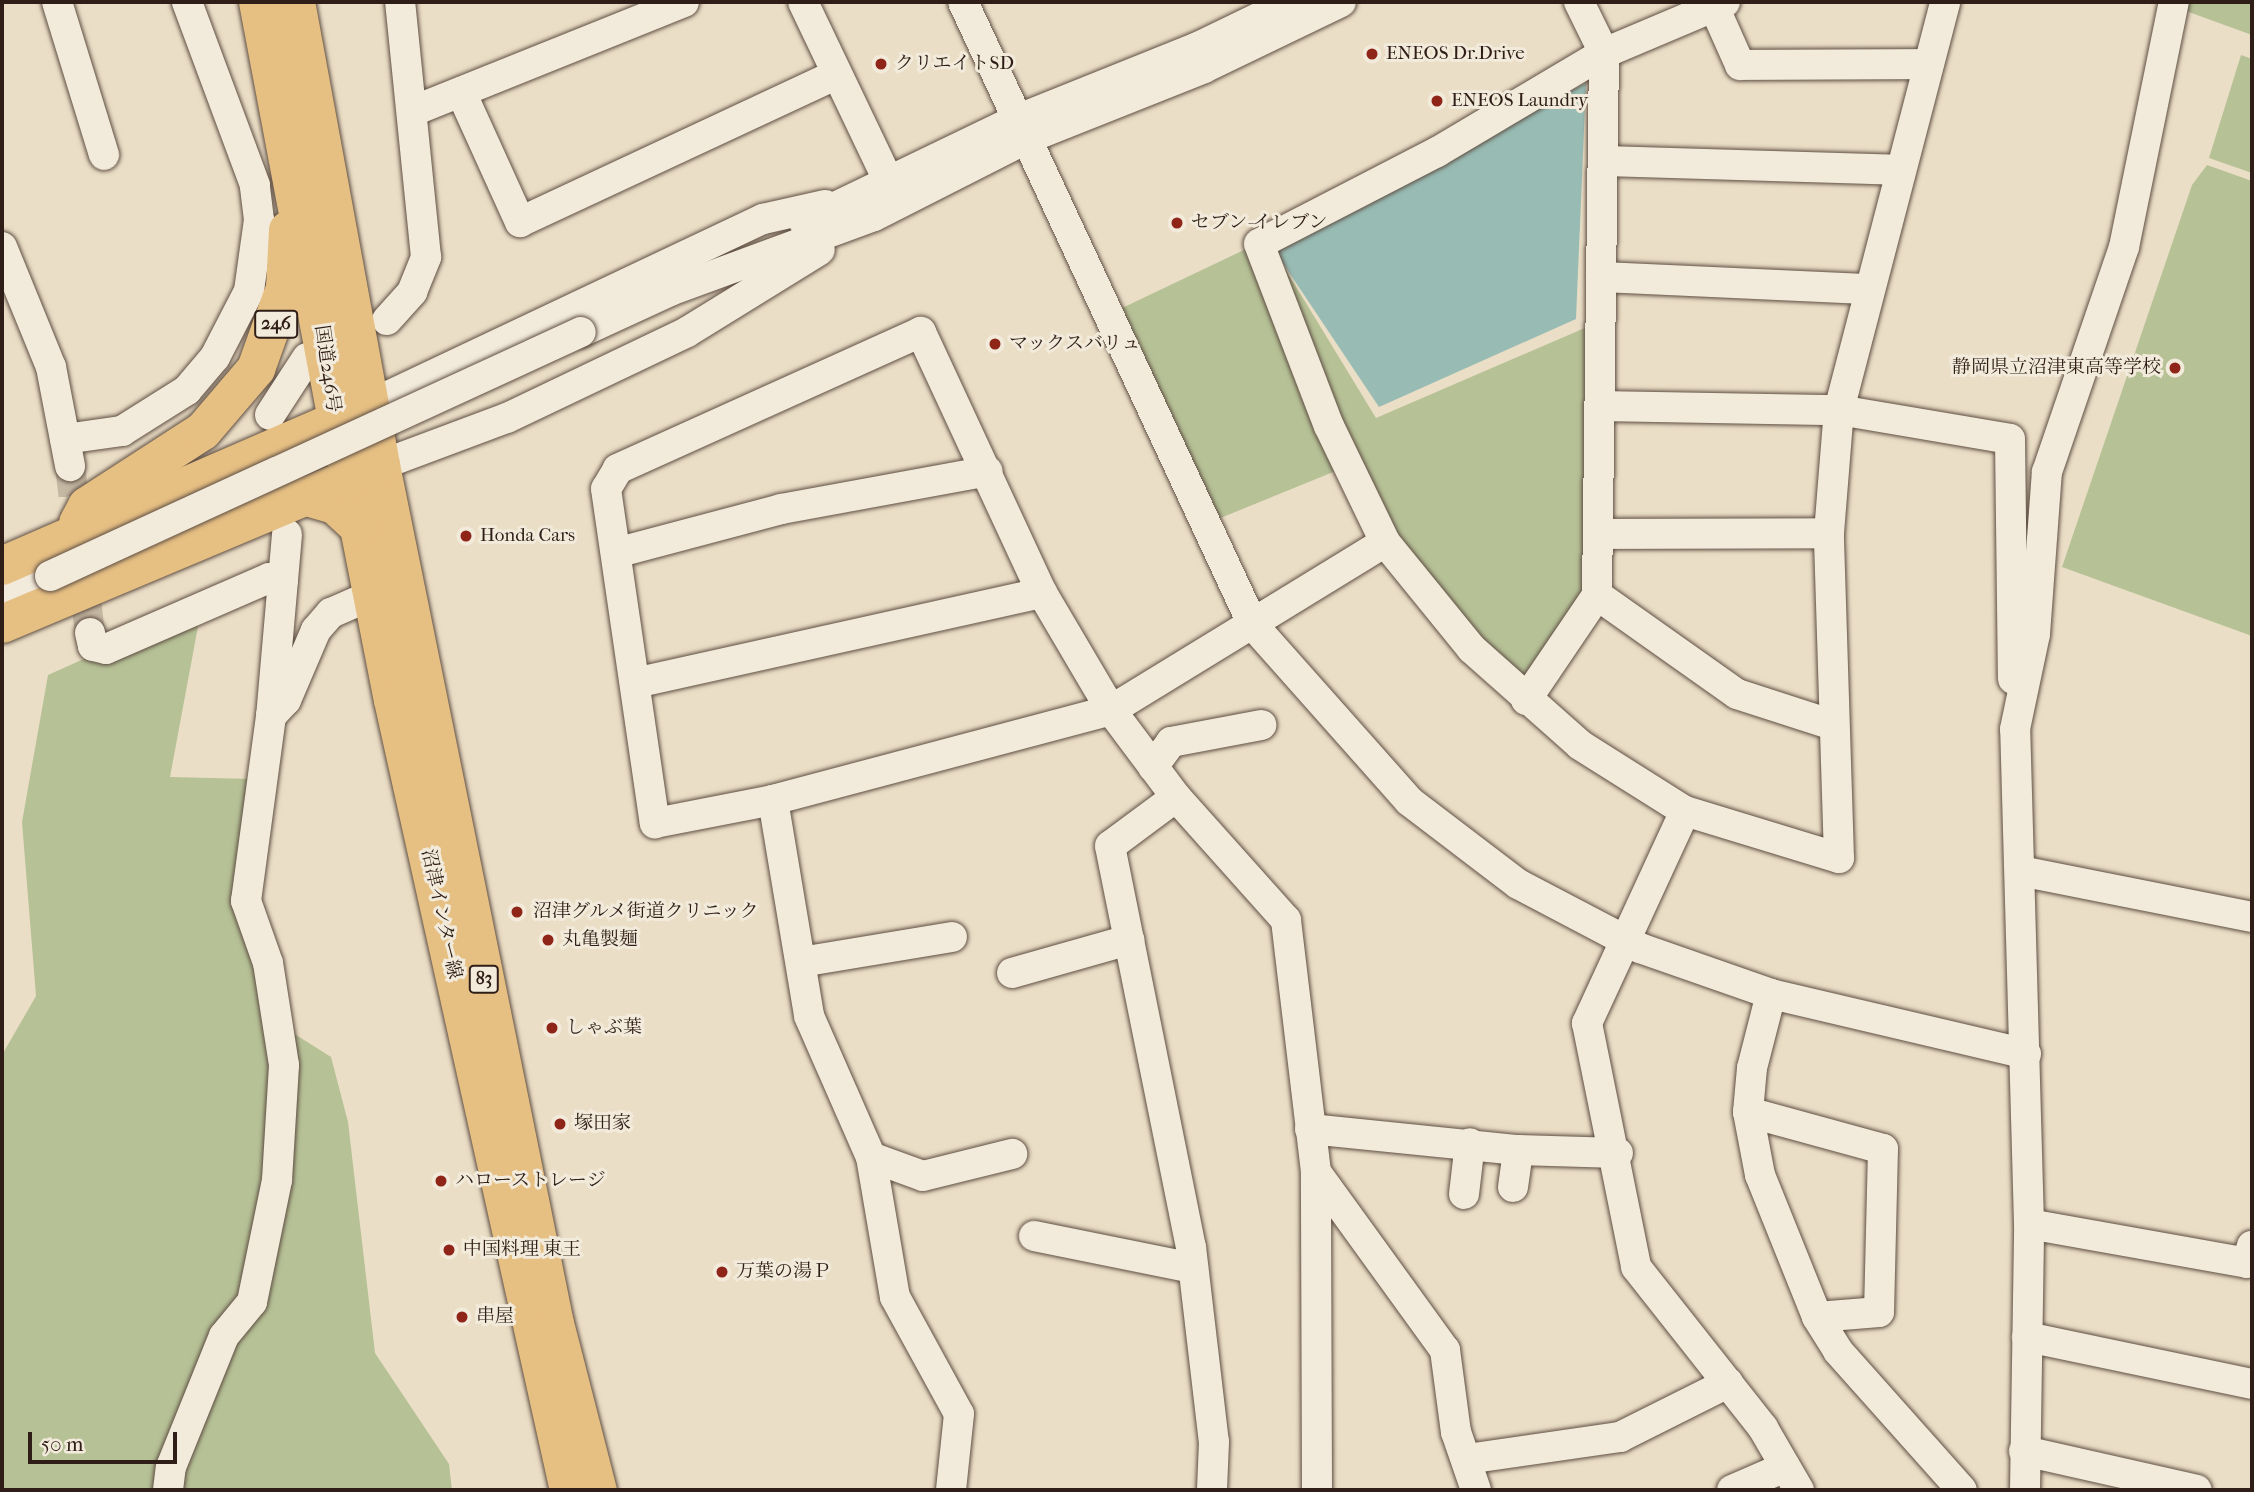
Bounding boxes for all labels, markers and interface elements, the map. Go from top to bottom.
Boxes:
place label: ENEOS Dr.Drive [1386,43,1525,65]
marker: ENEOS Dr.Drive [1364,46,1380,62]
place label: クリエイトSD [895,53,1014,75]
marker: クリエイトSD [873,56,889,72]
place label: ENEOS Laundry [1451,90,1588,112]
marker: ENEOS Laundry [1429,93,1445,109]
place label: セブン-イレブン [1191,212,1329,234]
marker: セブン-イレブン [1169,215,1185,231]
road number: 246 [253,310,299,338]
street label: 国道246号 [310,324,344,414]
place label: マックスバリュ [1009,333,1142,355]
marker: マックスバリュ [987,336,1003,352]
place label: 静岡県立沼津東高等学校 [1952,357,2161,379]
marker: 静岡県立沼津東高等学校 [2167,360,2183,376]
place label: Honda Cars [480,525,575,547]
marker: Honda Cars [458,528,474,544]
street label: 沼津インター線 [416,847,466,981]
place label: 沼津グルメ街道クリニック [533,901,761,923]
marker: 沼津グルメ街道クリニック [507,902,527,922]
place label: 丸亀製麺 [562,929,638,951]
marker: 丸亀製麺 [540,932,556,948]
road number: 83 [468,964,500,994]
place label: しゃぶ葉 [566,1017,642,1039]
marker: しゃぶ葉 [544,1020,560,1036]
place label: 塚田家 [574,1113,631,1135]
marker: 塚田家 [552,1116,568,1132]
place label: ハローストレージ [455,1170,607,1192]
marker: ハローストレージ [433,1173,449,1189]
place label: 中国料理 東王 [463,1239,581,1261]
marker: 中国料理 東王 [441,1242,457,1258]
place label: 万葉の湯Ｐ [736,1261,831,1283]
marker: 万葉の湯Ｐ [714,1264,730,1280]
place label: 串屋 [476,1306,514,1328]
marker: 串屋 [454,1309,470,1325]
scale bar [32,1418,180,1462]
text: 50 m [41,1432,84,1456]

